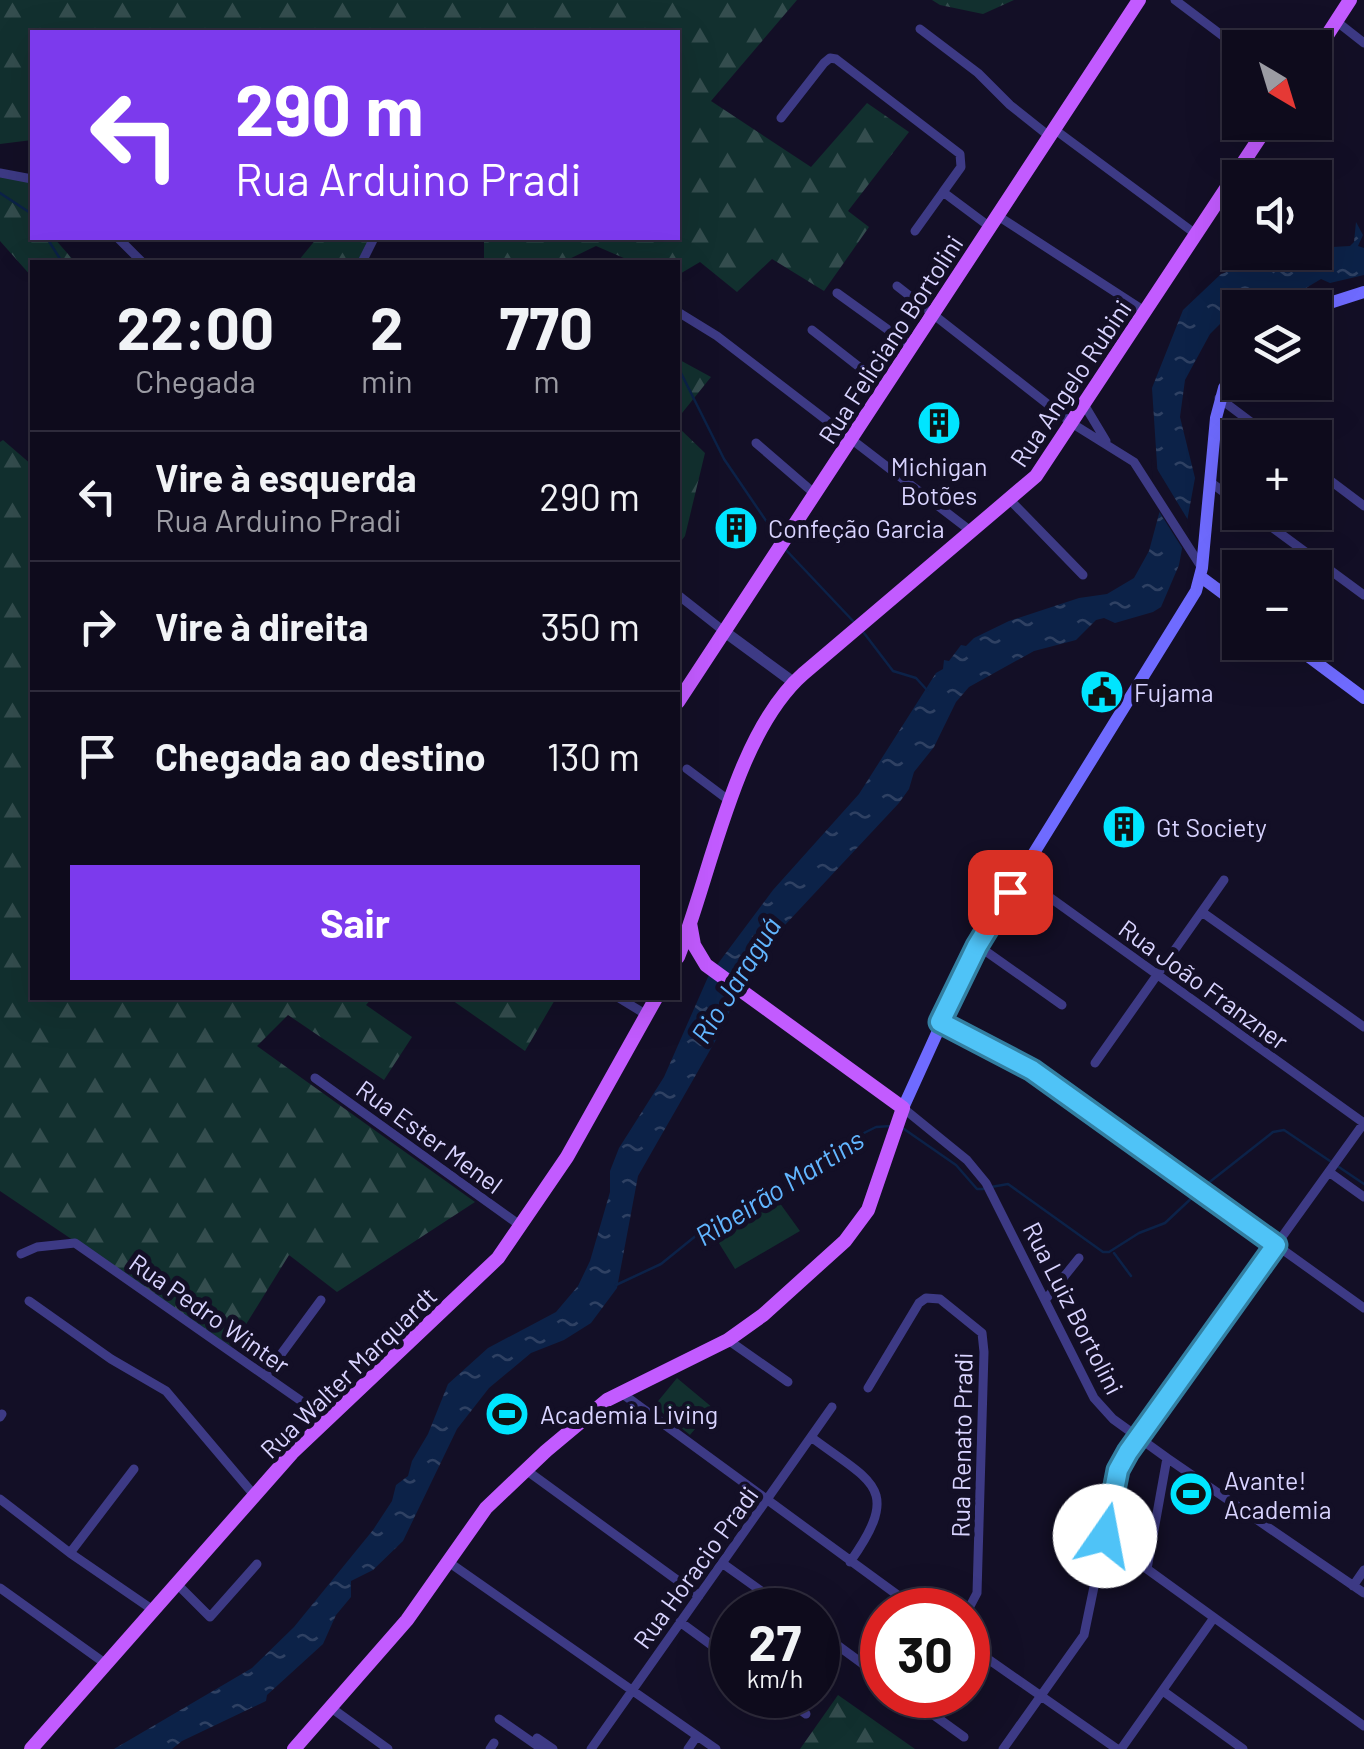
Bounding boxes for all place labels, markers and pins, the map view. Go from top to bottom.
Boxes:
building icon: Michigan Botões [916,400,962,446]
place label: Michigan Botões [891,451,987,510]
building icon: Confeção Garcia [713,505,759,551]
place label: Confeção Garcia [768,513,945,543]
public building icon: Fujama [1079,669,1125,715]
place label: Fujama [1134,677,1214,707]
building icon: Gt Society [1101,804,1147,850]
place label: Gt Society [1156,812,1267,842]
pin [968,850,1053,935]
sports icon: Academia Living [484,1391,530,1437]
place label: Academia Living [540,1399,718,1429]
place label: Avante! Academia [1224,1465,1331,1524]
sports icon: Avante! Academia [1168,1471,1214,1517]

